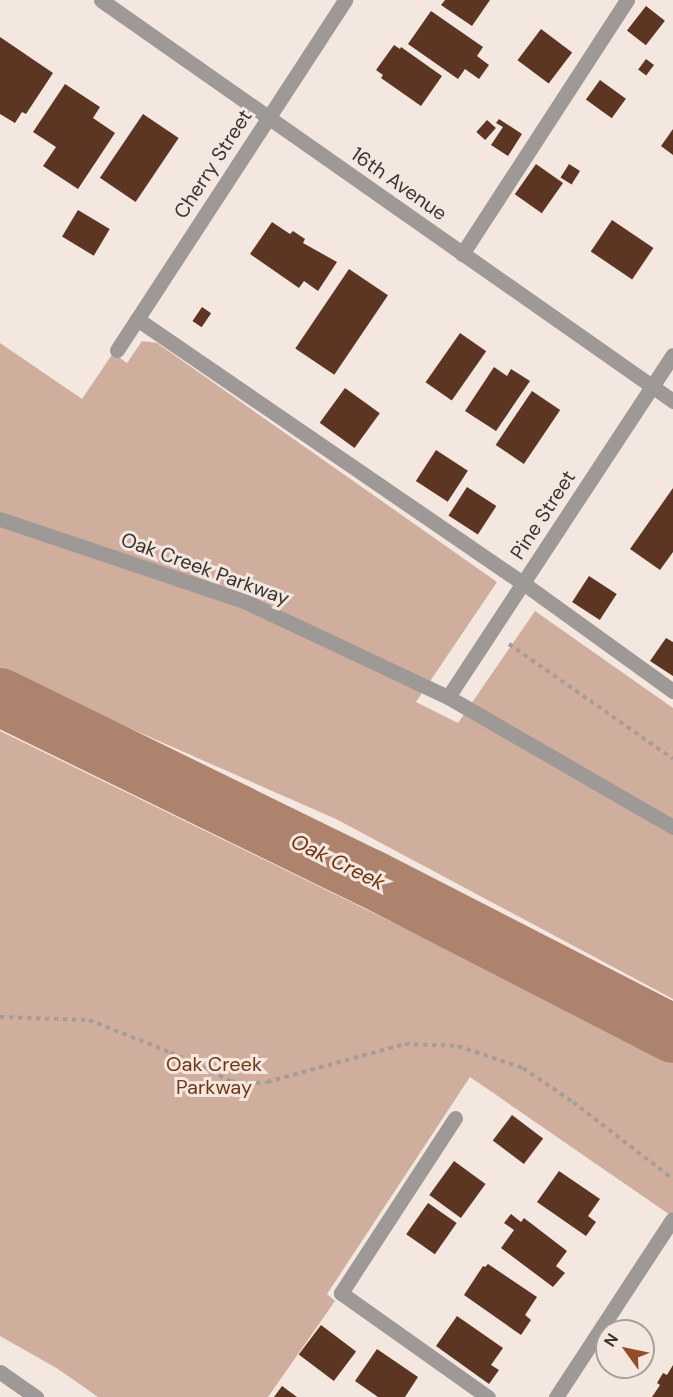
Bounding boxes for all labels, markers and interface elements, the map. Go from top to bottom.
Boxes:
street label: Cherry Street [169,105,257,223]
street label: 16th Avenue [346,142,452,226]
street label: Pine Street [505,466,581,564]
street label: Oak Creek Parkway [118,527,292,611]
water label: Oak Creek [287,828,389,896]
park label: Oak Creek Parkway [166,1052,262,1099]
north arrow [595,1319,655,1379]
text: N [599,1329,623,1351]

